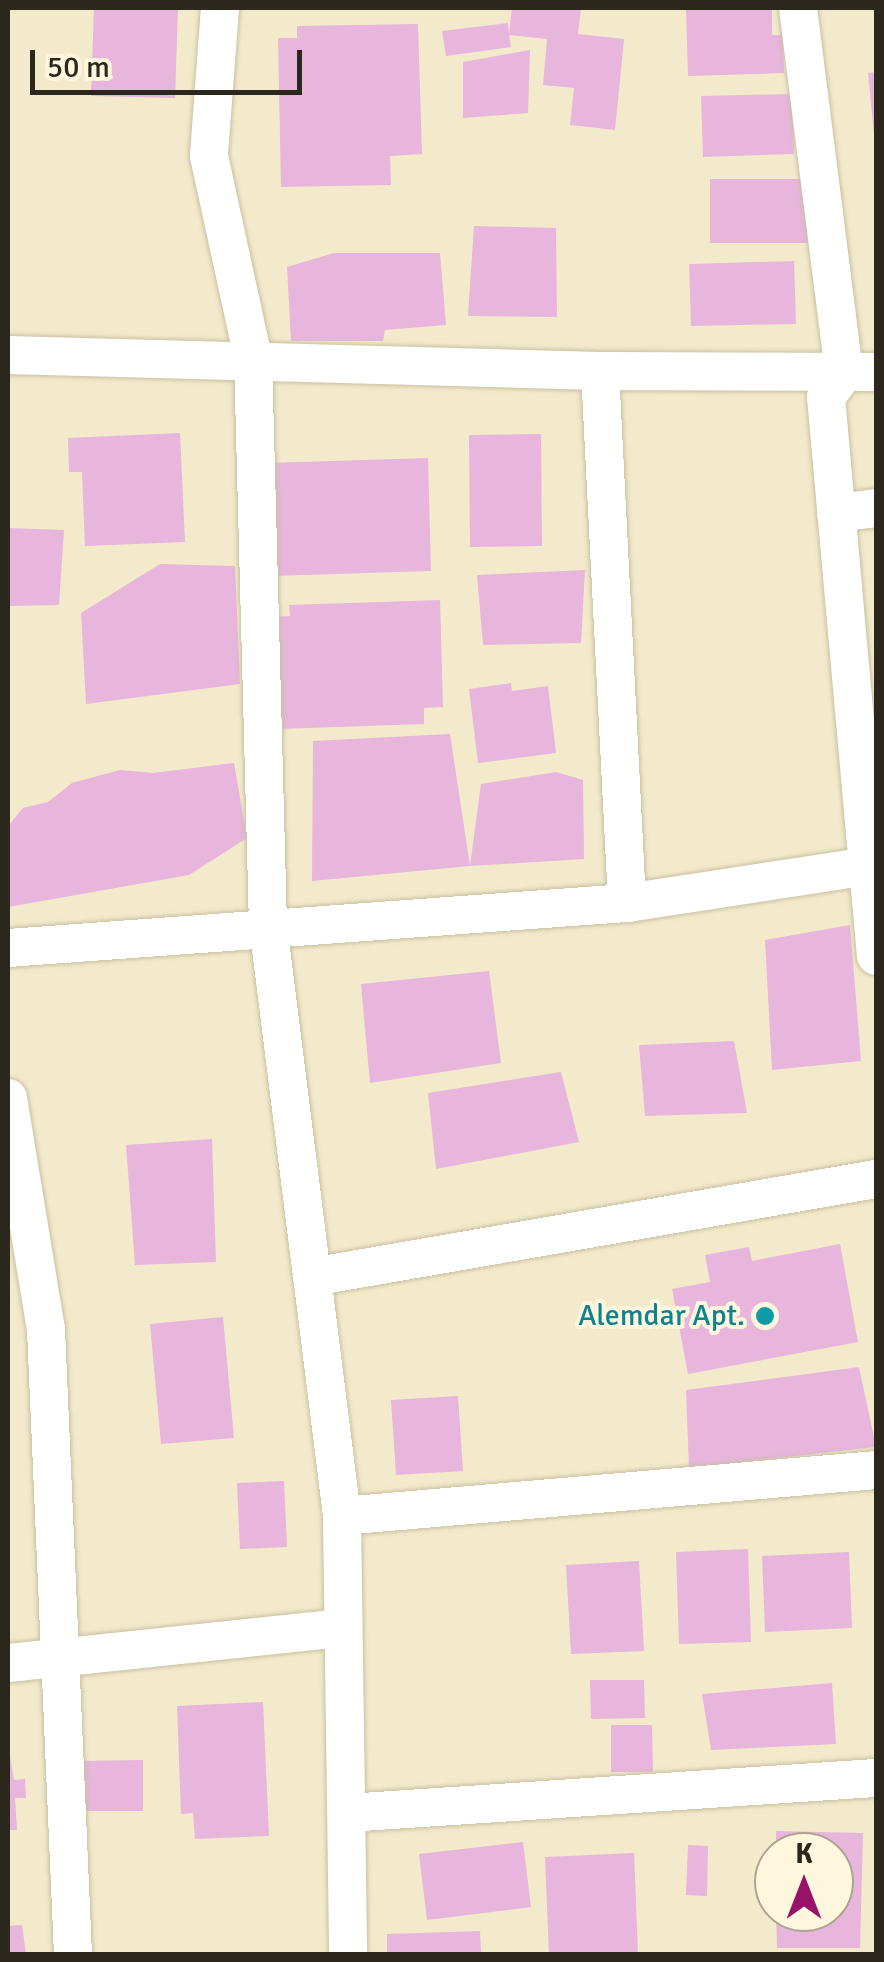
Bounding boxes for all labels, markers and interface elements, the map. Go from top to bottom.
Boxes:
scale bar [35,30,308,92]
text: 50 m [47,49,110,86]
place label: Alemdar Apt. [578,1298,745,1334]
marker: Alemdar Apt. [754,1305,776,1327]
north arrow [754,1832,854,1932]
text: K [795,1837,813,1871]

